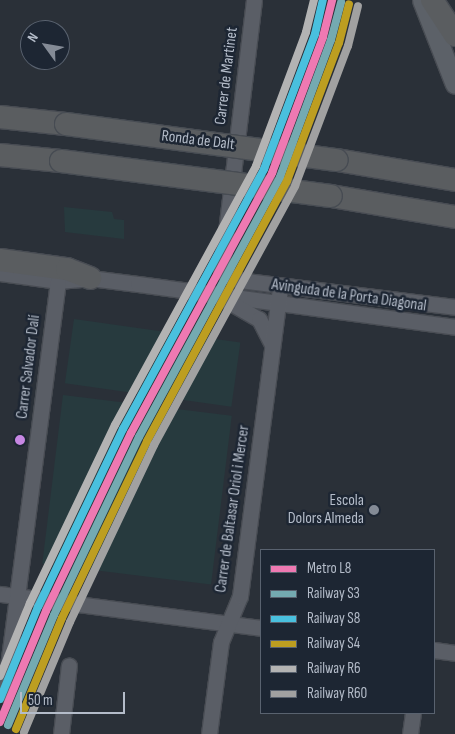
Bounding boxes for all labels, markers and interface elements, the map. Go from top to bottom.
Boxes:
north arrow [20,20,70,70]
street label: Carrer de Martinet [211,26,243,126]
text: N [24,30,42,45]
street label: Ronda de Dalt [160,127,236,155]
street label: Avinguda de la Porta Diagonal [270,276,428,316]
street label: Carrer Salvador Dalí [13,314,45,420]
street label: Carrer de Baltasar Oriol i Mercer [212,424,254,594]
unlabelled marker [15,435,25,445]
place label: Escola Dolors Almeda [288,491,364,529]
marker: Escola Dolors Almeda [368,504,380,516]
legend [260,549,435,714]
text: Metro L8 [307,559,351,578]
text: Railway S3 [307,584,360,603]
text: Railway S8 [307,609,360,628]
text: Railway S4 [307,634,360,653]
text: Railway R6 [307,659,361,678]
scale bar [22,682,128,714]
text: Railway R60 [307,684,367,703]
text: 50 m [28,691,53,710]

